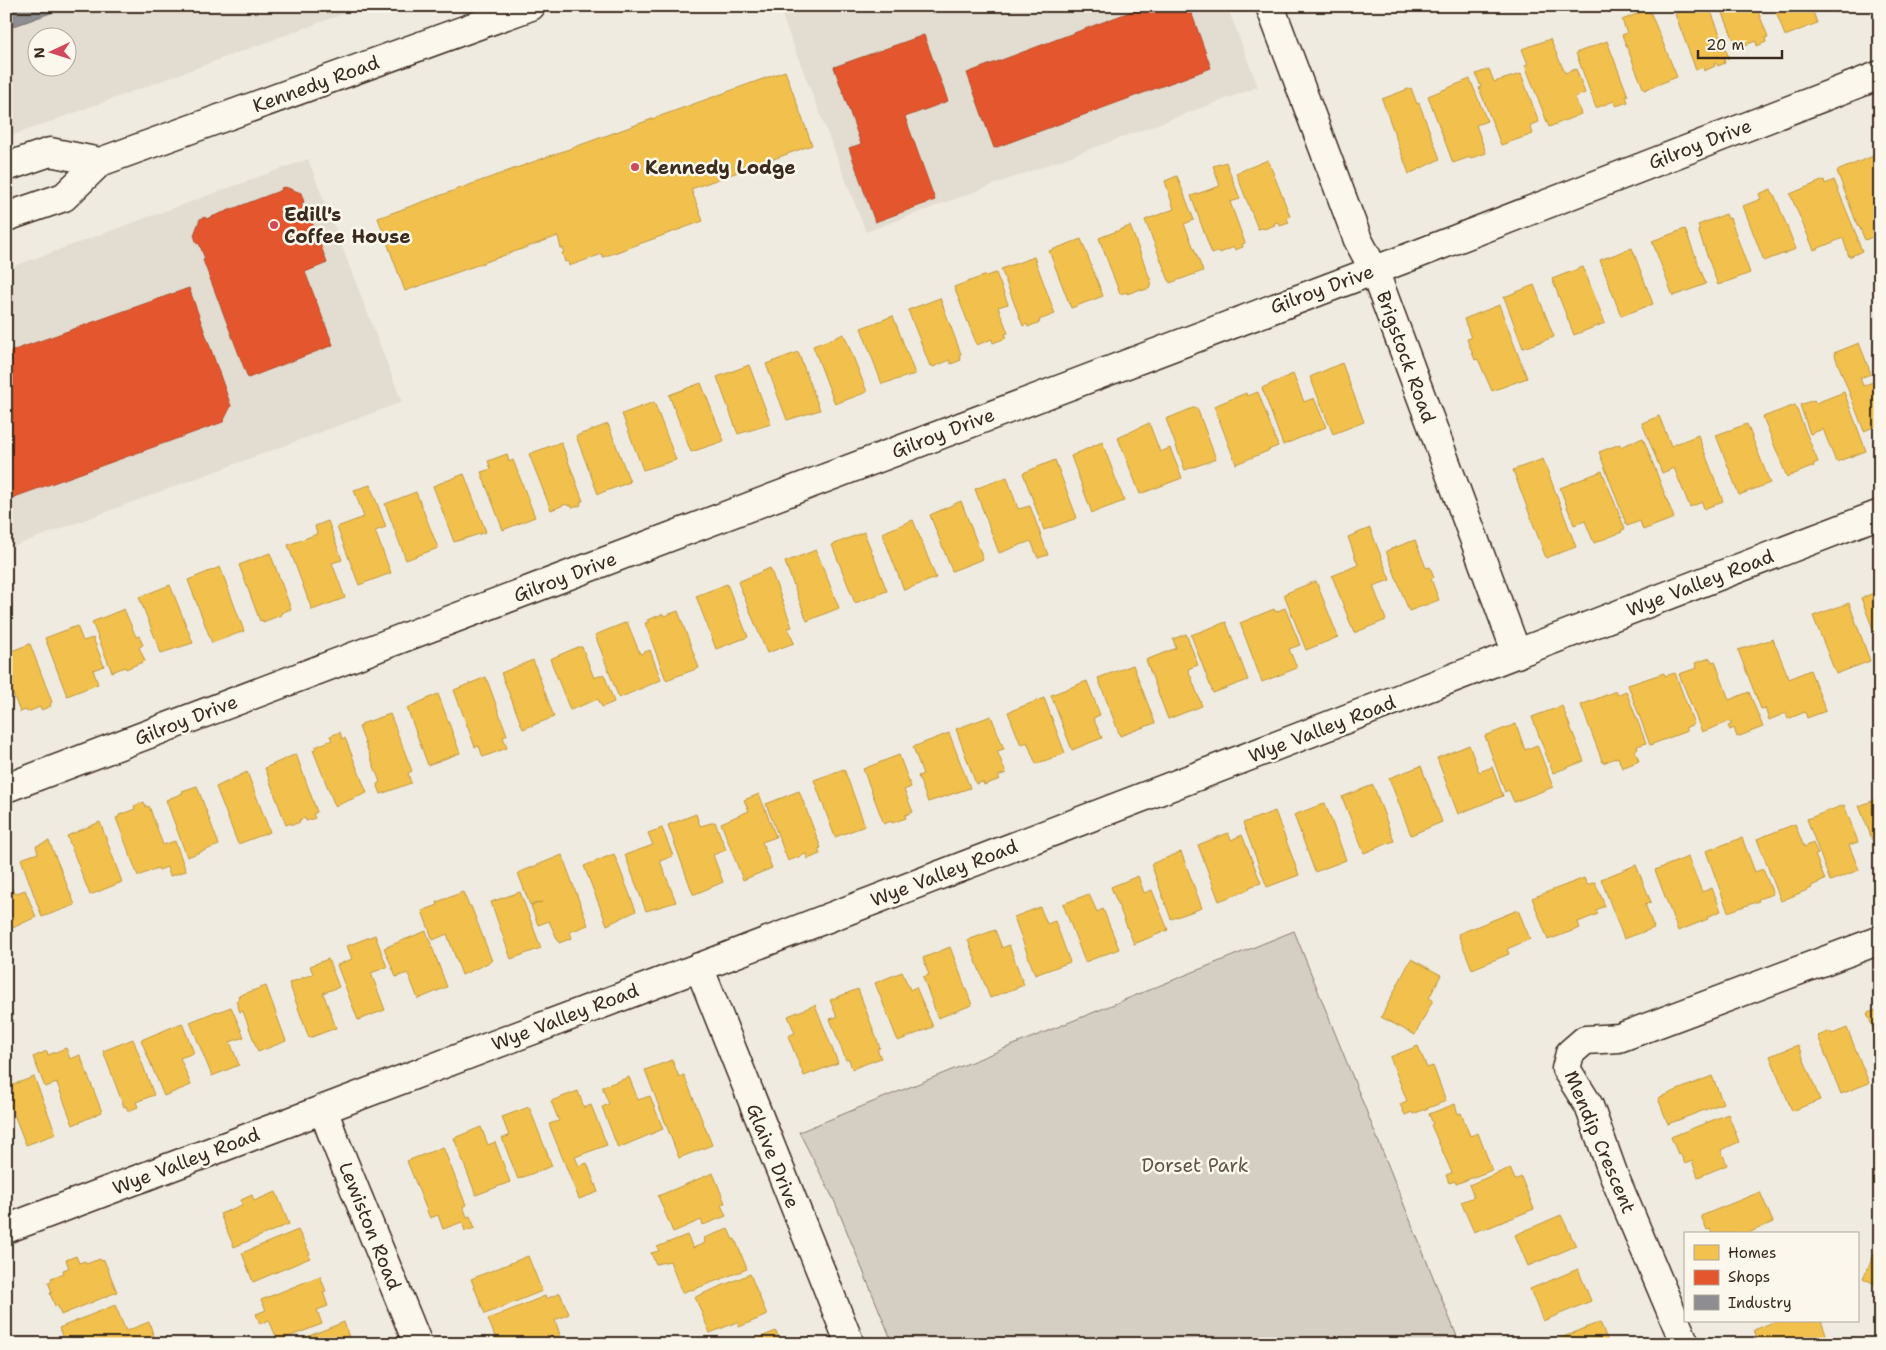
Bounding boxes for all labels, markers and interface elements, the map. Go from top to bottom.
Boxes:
north arrow [28,28,78,78]
scale bar [1698,28,1782,60]
text: 20 m [1706,35,1745,55]
text: N [30,47,48,59]
street label: Kennedy Road [249,50,383,118]
street label: Gilroy Drive [1645,113,1755,175]
place label: Kennedy Lodge [645,155,796,180]
marker: Kennedy Lodge [629,161,641,173]
place label: Edill's Coffee House [284,202,411,249]
marker: Edill's Coffee House [268,219,280,231]
street label: Gilroy Drive [1267,259,1377,319]
street label: Brigstock Road [1371,288,1441,426]
street label: Gilroy Drive [888,402,998,464]
street label: Wye Valley Road [1623,543,1777,623]
street label: Gilroy Drive [510,546,620,608]
street label: Gilroy Drive [131,689,241,751]
street label: Wye Valley Road [1245,689,1399,769]
street label: Wye Valley Road [867,833,1021,913]
street label: Wye Valley Road [488,977,642,1057]
street label: Mendip Crescent [1559,1067,1641,1217]
street label: Glaive Drive [741,1100,805,1212]
street label: Wye Valley Road [109,1121,263,1201]
park label: Dorset Park [1141,1153,1249,1178]
street label: Lewiston Road [333,1158,407,1294]
legend [1684,1232,1858,1322]
text: Homes [1728,1243,1776,1263]
text: Shops [1728,1267,1770,1287]
text: Industry [1728,1293,1792,1313]

